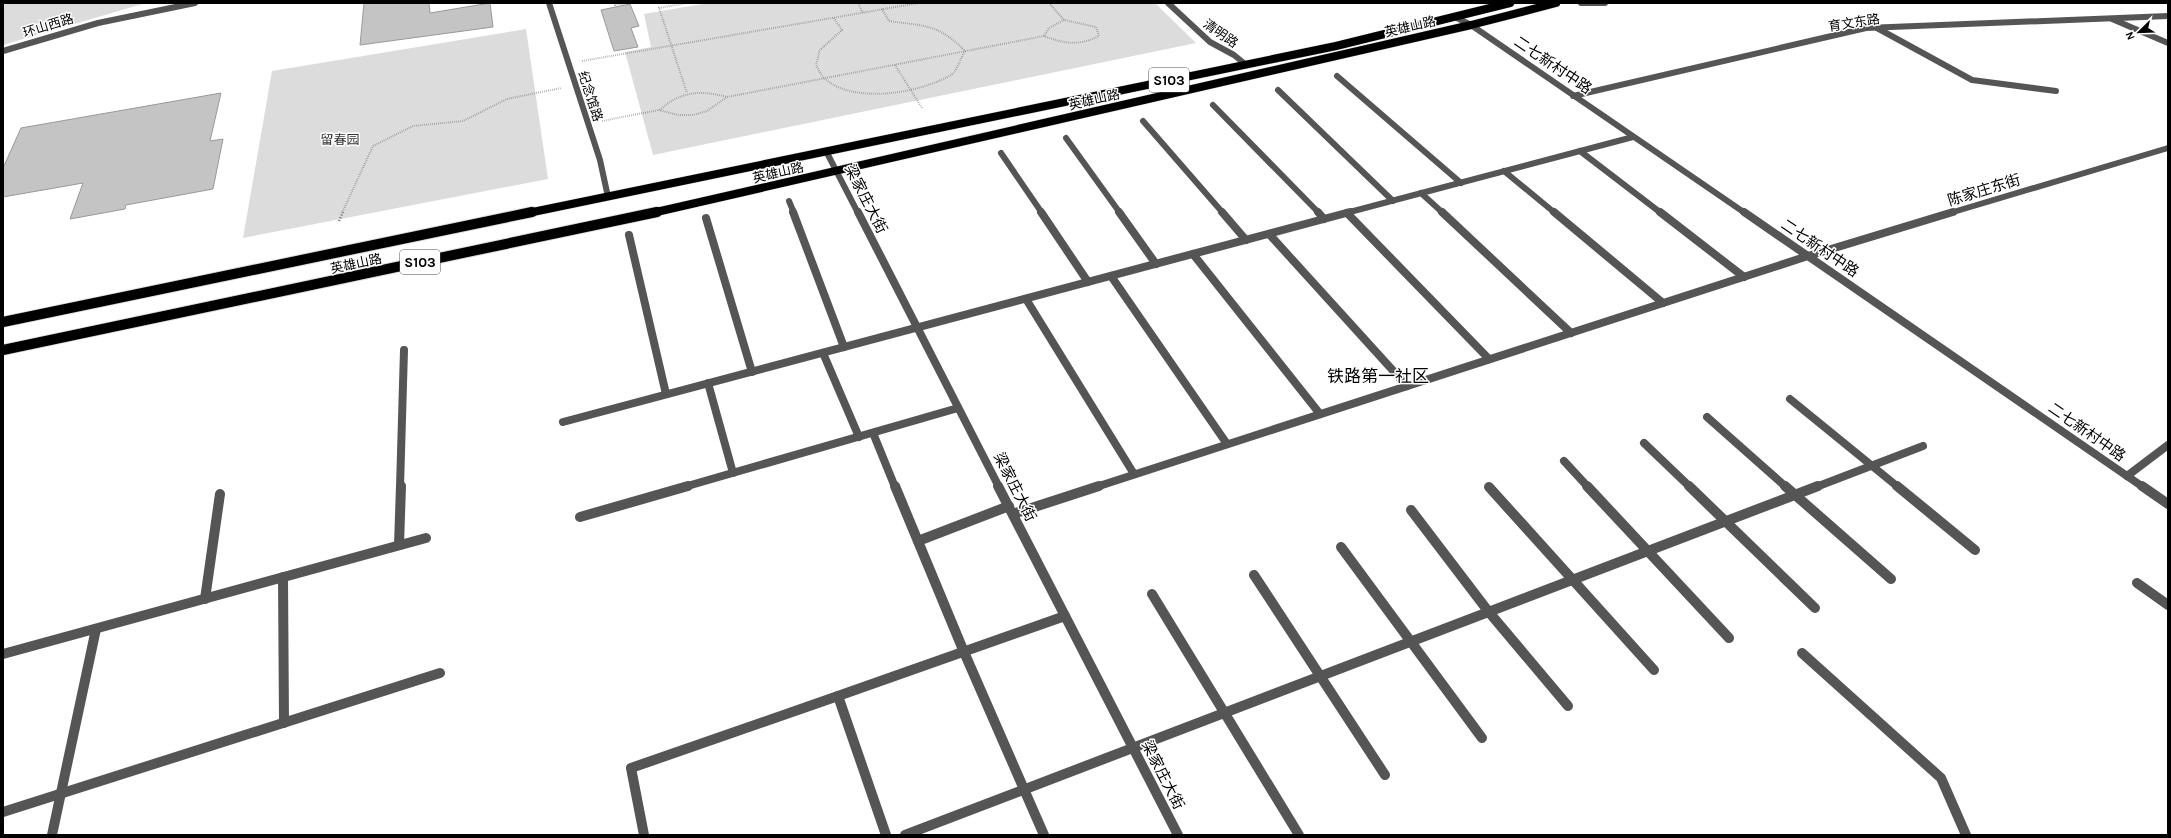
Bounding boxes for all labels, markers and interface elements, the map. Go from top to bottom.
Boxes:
street label: 环山西路 [21,11,75,40]
street label: 育文东路 [1827,11,1881,34]
north arrow [2119,12,2159,52]
street label: 英雄山路 [1383,13,1437,40]
street label: 清明路 [1200,16,1241,51]
text: N [2123,30,2138,42]
street label: 二七新村中路 [1511,32,1595,98]
road number: S103 [1149,68,1189,92]
street label: 纪念馆路 [575,69,606,123]
street label: 英雄山路 [1067,86,1121,113]
park label: 留春园 [320,132,360,147]
street label: 英雄山路 [751,159,805,186]
street label: 梁家庄大街 [841,161,891,237]
street label: 陈家庄东街 [1945,170,2023,210]
street label: 二七新村中路 [1778,215,1862,281]
road number: S103 [400,250,440,274]
street label: 英雄山路 [329,251,383,276]
district label: 铁路第一社区 [1327,366,1429,386]
street label: 二七新村中路 [2045,399,2129,465]
street label: 梁家庄大街 [990,449,1040,525]
street label: 梁家庄大街 [1138,737,1188,813]

